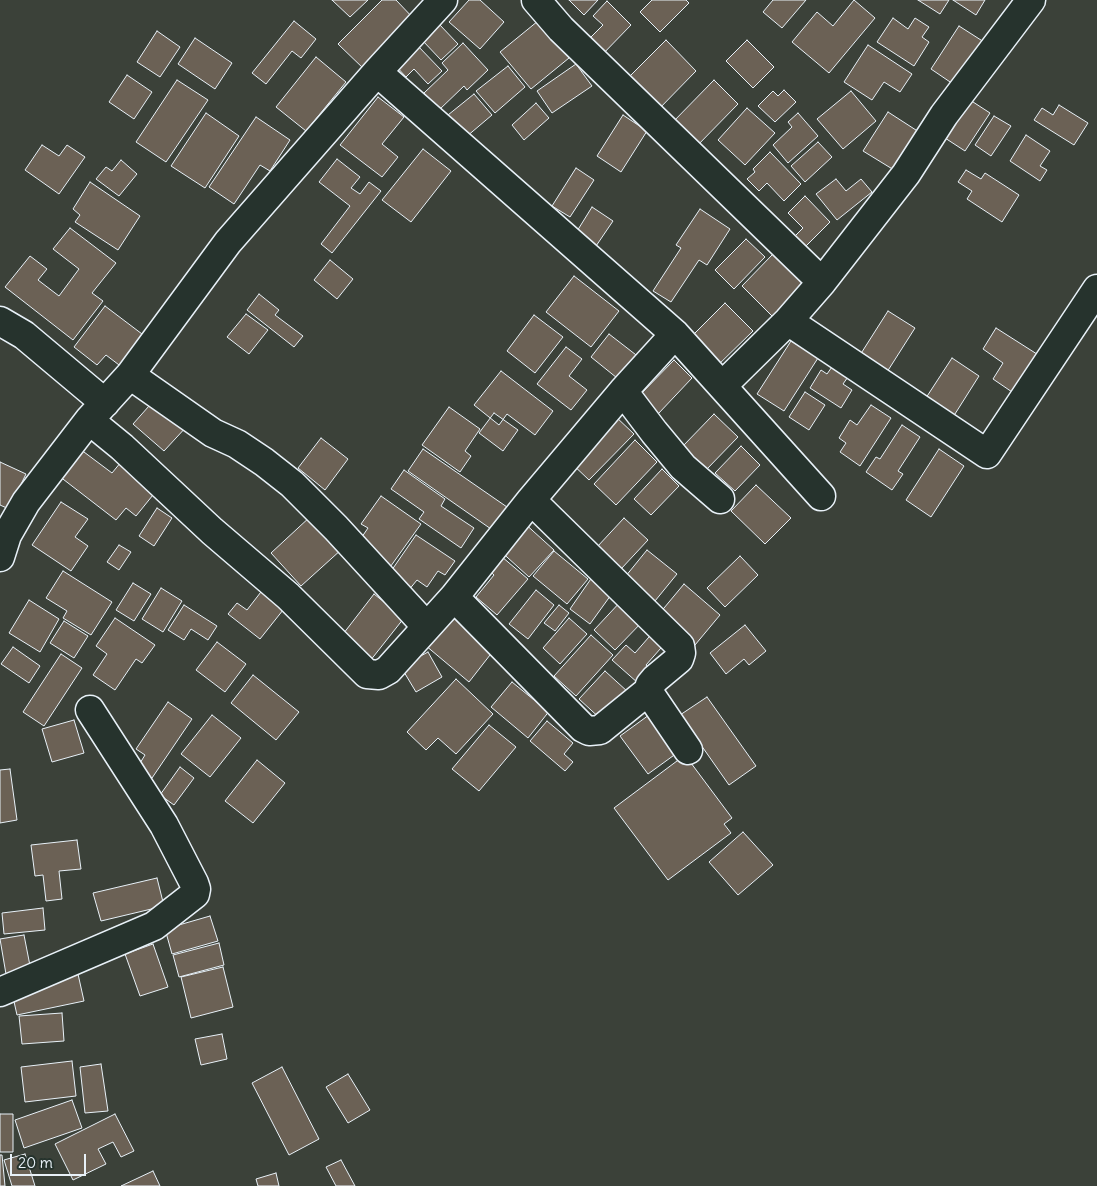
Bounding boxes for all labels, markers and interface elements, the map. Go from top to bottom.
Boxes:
scale bar [12,1144,89,1176]
text: 20 m [18,1153,53,1172]

